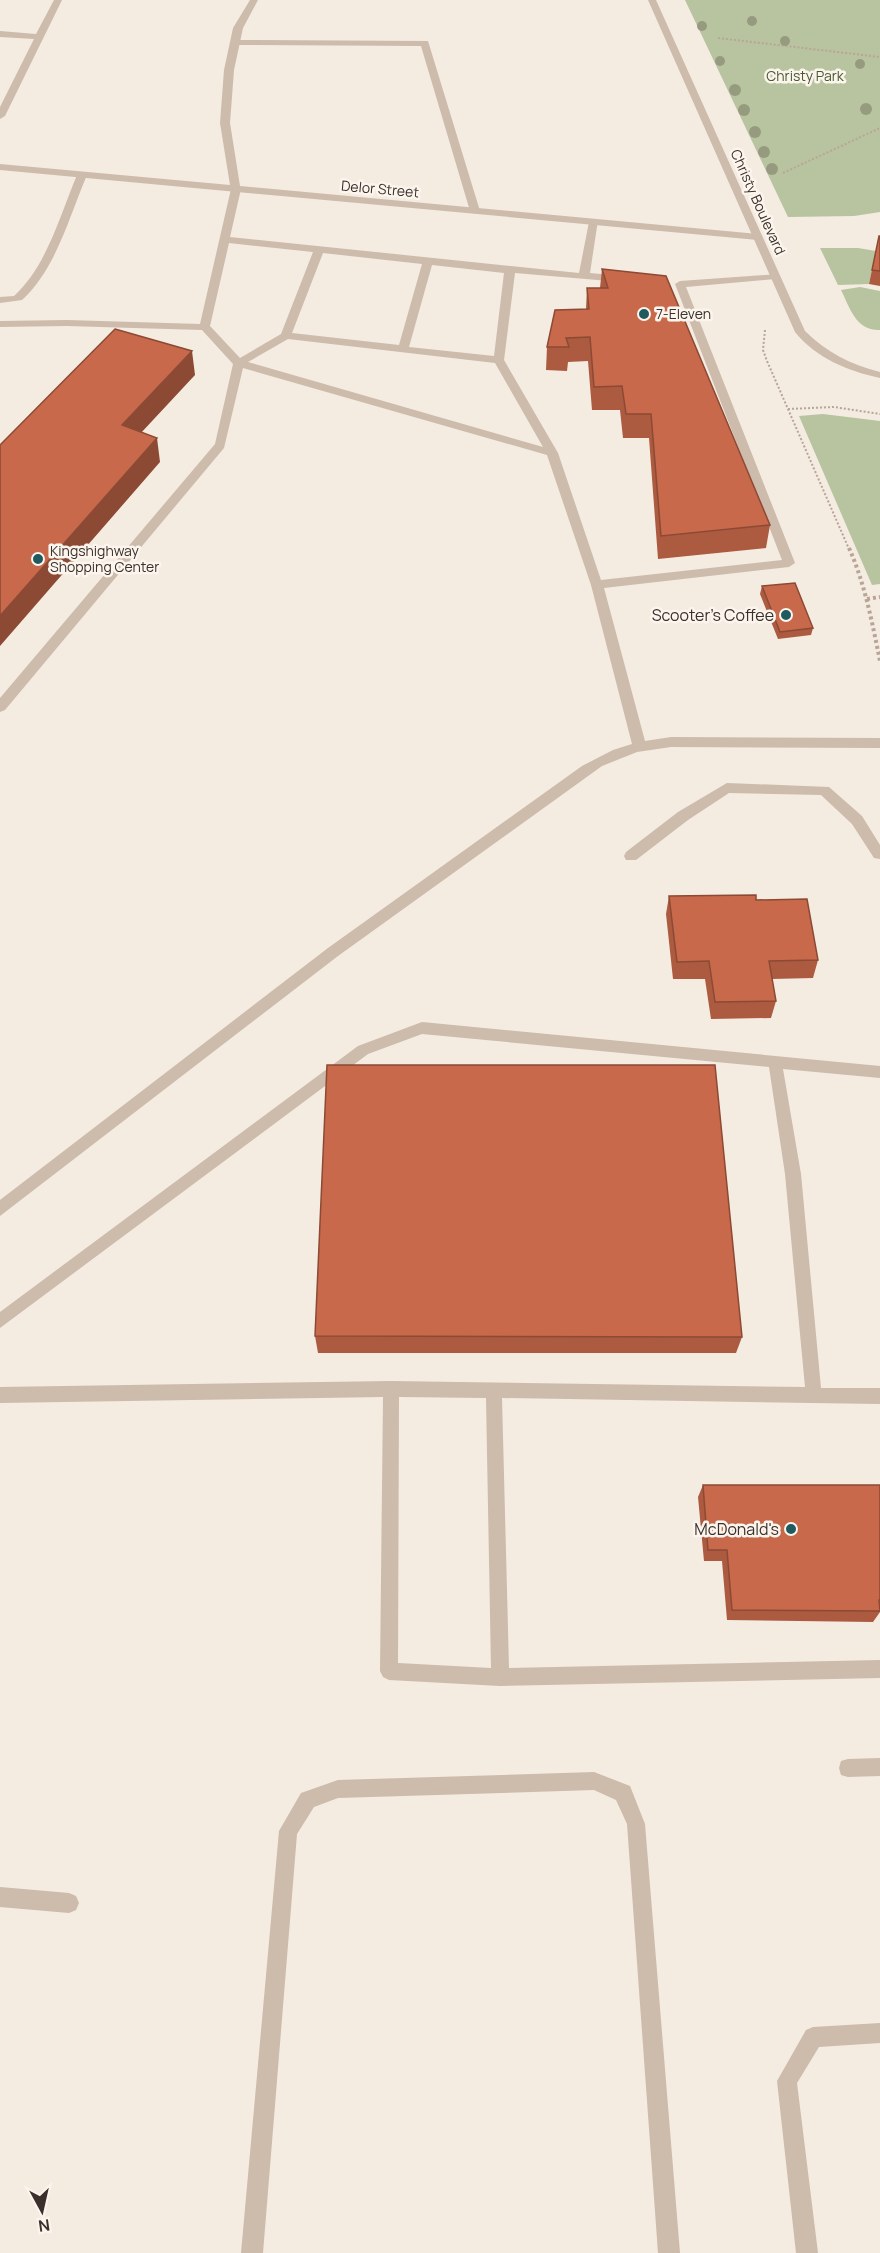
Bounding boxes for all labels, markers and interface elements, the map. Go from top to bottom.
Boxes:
park label: Christy Park [766,66,845,85]
street label: Christy Boulevard [727,146,790,258]
street label: Delor Street [340,176,420,201]
place label: 7-Eleven [656,304,711,323]
marker: 7-Eleven [637,307,651,321]
place label: Kingshighway Shopping Center [50,541,159,576]
marker: Kingshighway Shopping Center [31,552,45,566]
place label: Scooter's Coffee [652,604,774,626]
marker: Scooter's Coffee [779,608,793,622]
place label: McDonald's [694,1518,779,1540]
marker: McDonald's [784,1522,798,1536]
north arrow [12,2181,72,2241]
text: N [37,2214,51,2238]

